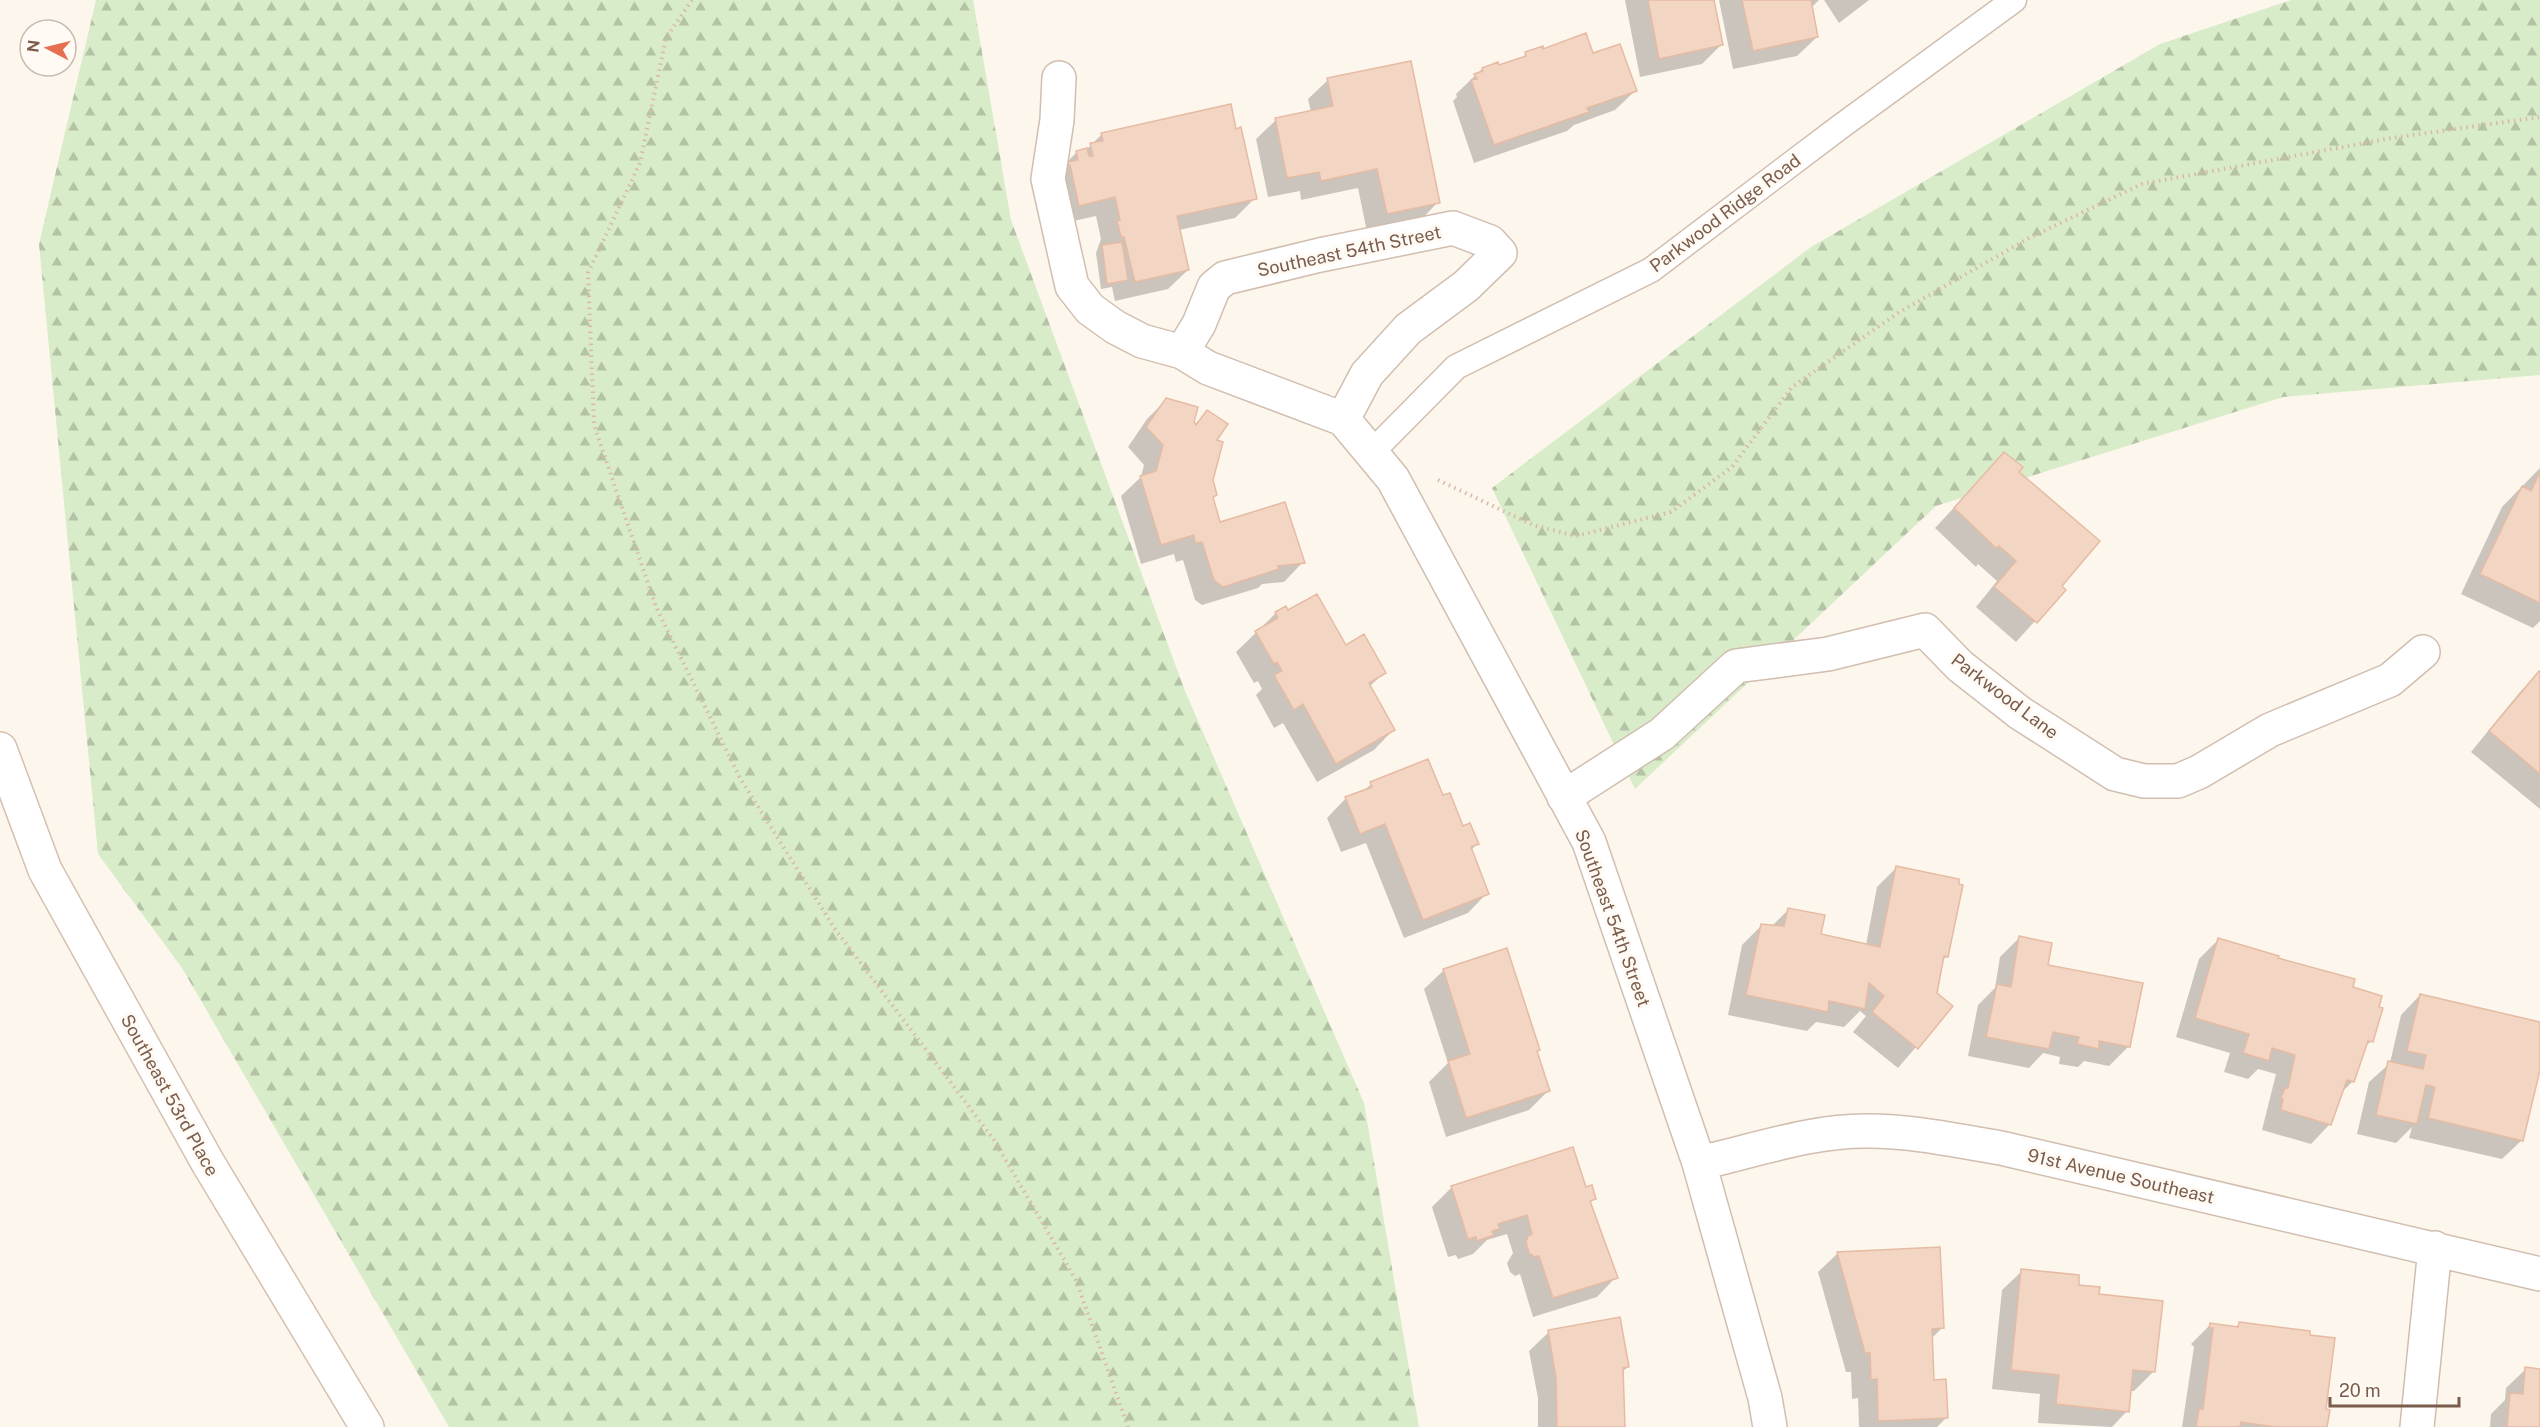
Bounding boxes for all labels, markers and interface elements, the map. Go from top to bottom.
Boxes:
north arrow [18,18,78,78]
text: N [23,39,44,54]
street label: Parkwood Ridge Road [1646,149,1804,277]
street label: Southeast 54th Street [1255,221,1443,281]
street label: Parkwood Lane [1947,649,2063,743]
street label: Southeast 54th Street [1571,826,1655,1010]
street label: Southeast 53rd Place [117,1010,223,1180]
street label: 91st Avenue Southeast [2026,1144,2216,1208]
scale bar [2330,1370,2459,1408]
text: 20 m [2339,1380,2381,1401]

